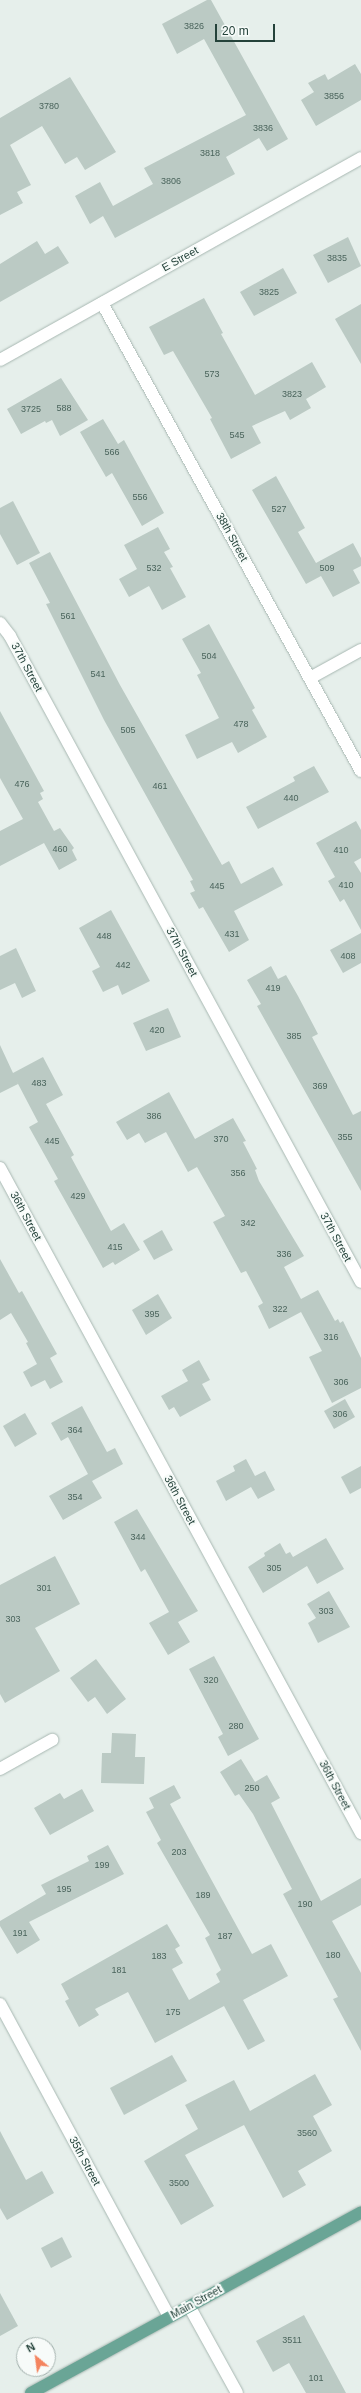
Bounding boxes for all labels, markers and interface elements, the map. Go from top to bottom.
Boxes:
scale bar [217,16,277,42]
house number: 3826 [184,21,204,31]
text: 20 m [222,24,249,38]
house number: 3856 [324,91,344,101]
house number: 3780 [39,101,59,111]
house number: 3836 [253,123,273,133]
house number: 3818 [200,148,220,158]
house number: 3806 [161,176,181,186]
street label: E Street [159,244,201,274]
house number: 3835 [327,253,347,263]
house number: 3825 [259,287,279,297]
house number: 573 [204,369,220,379]
house number: 3823 [282,389,302,399]
house number: 588 [56,403,72,413]
house number: 3725 [21,404,41,414]
house number: 545 [229,430,245,440]
house number: 566 [104,447,120,457]
house number: 556 [132,492,148,502]
house number: 527 [271,504,287,514]
street label: 38th Street [213,510,251,564]
house number: 532 [146,563,162,573]
house number: 509 [319,563,335,573]
house number: 561 [60,611,76,621]
street label: 37th Street [9,640,45,694]
house number: 504 [201,651,217,661]
house number: 541 [90,669,106,679]
house number: 478 [233,719,249,729]
house number: 505 [120,725,136,735]
house number: 476 [14,779,30,789]
house number: 461 [152,781,168,791]
house number: 440 [283,793,299,803]
house number: 460 [52,844,68,854]
house number: 410 [333,845,349,855]
house number: 410 [338,880,354,890]
house number: 445 [209,881,225,891]
street label: 37th Street [164,925,200,979]
house number: 431 [224,929,240,939]
house number: 448 [96,931,112,941]
house number: 408 [340,951,356,961]
house number: 442 [115,960,131,970]
house number: 419 [265,983,281,993]
house number: 420 [149,1025,165,1035]
house number: 385 [286,1031,302,1041]
house number: 483 [31,1078,47,1088]
house number: 369 [312,1081,328,1091]
house number: 386 [146,1111,162,1121]
house number: 355 [337,1132,353,1142]
house number: 370 [213,1134,229,1144]
house number: 445 [44,1136,60,1146]
house number: 356 [230,1168,246,1178]
street label: 36th Street [8,1189,44,1243]
house number: 429 [70,1191,86,1201]
street label: 37th Street [318,1210,354,1264]
house number: 342 [240,1218,256,1228]
house number: 415 [107,1242,123,1252]
house number: 336 [276,1249,292,1259]
house number: 322 [272,1304,288,1314]
house number: 395 [144,1309,160,1319]
house number: 316 [323,1332,339,1342]
house number: 306 [333,1377,349,1387]
house number: 306 [332,1409,348,1419]
house number: 364 [67,1425,83,1435]
street label: 36th Street [162,1473,198,1527]
house number: 354 [67,1492,83,1502]
house number: 344 [130,1532,146,1542]
house number: 305 [266,1563,282,1573]
house number: 301 [36,1583,52,1593]
house number: 303 [318,1606,334,1616]
house number: 303 [5,1614,21,1624]
house number: 320 [203,1675,219,1685]
house number: 280 [228,1721,244,1731]
street label: 36th Street [317,1758,353,1812]
house number: 250 [244,1783,260,1793]
house number: 203 [171,1847,187,1857]
house number: 199 [94,1860,110,1870]
house number: 195 [56,1884,72,1894]
house number: 189 [195,1890,211,1900]
house number: 190 [297,1899,313,1909]
house number: 191 [12,1928,28,1938]
house number: 187 [217,1931,233,1941]
house number: 180 [325,1950,341,1960]
house number: 183 [151,1951,167,1961]
house number: 181 [111,1965,127,1975]
house number: 175 [165,2007,181,2017]
house number: 3560 [297,2128,317,2138]
street label: 35th Street [67,2134,103,2188]
house number: 3500 [169,2178,189,2188]
street label: Main Street [168,2283,224,2321]
house number: 3511 [282,2335,302,2345]
north arrow [16,2337,56,2377]
text: N [24,2340,37,2355]
house number: 101 [308,2373,324,2383]

